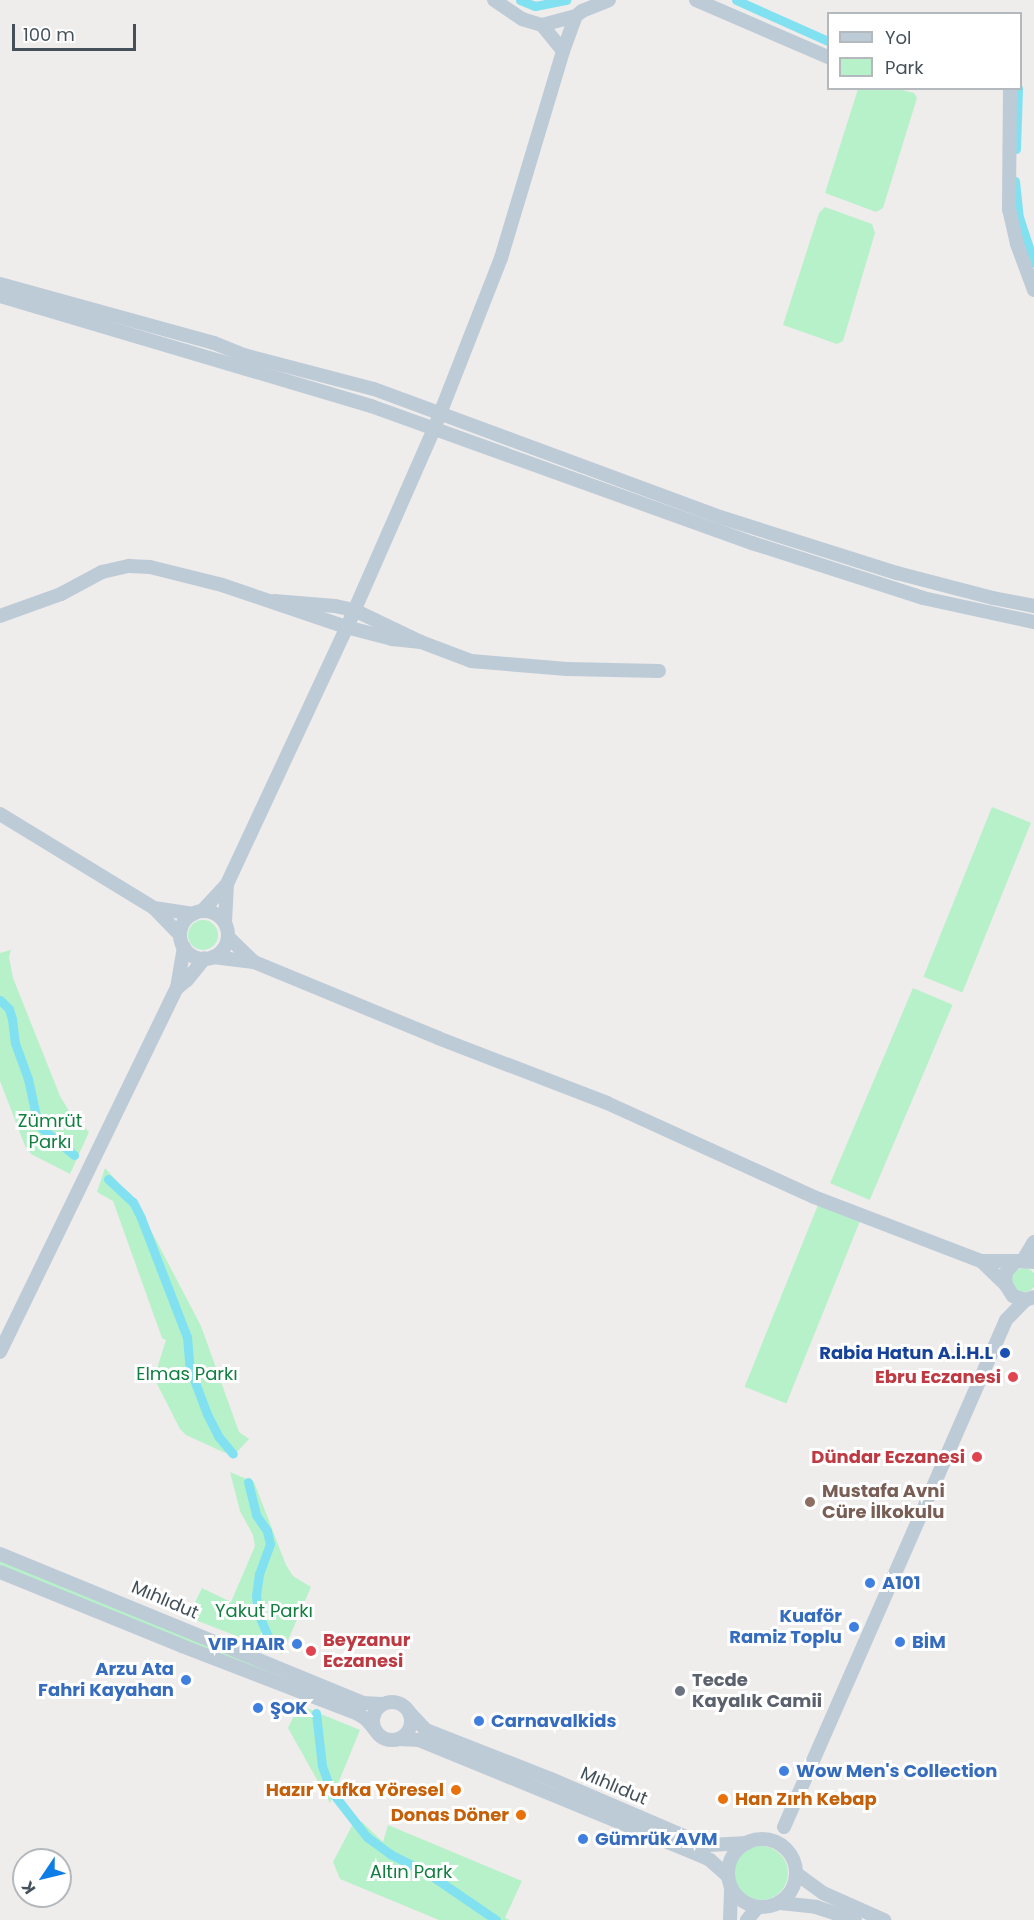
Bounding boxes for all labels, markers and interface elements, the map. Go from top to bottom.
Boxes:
scale bar [15,12,140,50]
legend [827,12,1022,90]
text: 100 m [23,22,75,47]
text: Yol [885,25,911,50]
text: Park [885,55,924,80]
park label: Zümrüt Parkı [18,1111,82,1154]
place label: Rabia Hatun A.İ.H.L [819,1342,993,1364]
marker: Rabia Hatun A.İ.H.L [998,1346,1012,1360]
park label: Elmas Parkı [136,1363,238,1385]
place label: Ebru Eczanesi [875,1366,1001,1388]
marker: Ebru Eczanesi [1006,1370,1020,1384]
place label: Dündar Eczanesi [811,1446,965,1468]
marker: Dündar Eczanesi [970,1450,984,1464]
place label: Mustafa Avni Cüre İlkokulu [822,1481,945,1524]
marker: Mustafa Avni Cüre İlkokulu [803,1495,817,1509]
place label: A101 [882,1572,921,1594]
street label: Mıhlıdut [128,1576,202,1624]
marker: A101 [863,1576,877,1590]
park label: Yakut Parkı [215,1600,313,1622]
place label: Kuaför Ramiz Toplu [729,1606,842,1648]
marker: Kuaför Ramiz Toplu [847,1620,861,1634]
place label: Beyzanur Eczanesi [323,1630,410,1672]
place label: BİM [912,1631,946,1653]
place label: VIP HAIR [208,1633,285,1655]
marker: BİM [893,1635,907,1649]
marker: VIP HAIR [290,1637,304,1651]
marker: Beyzanur Eczanesi [304,1644,318,1658]
place label: Arzu Ata Fahri Kayahan [38,1659,174,1702]
place label: Tecde Kayalık Camii [692,1670,822,1712]
marker: Arzu Ata Fahri Kayahan [179,1673,193,1687]
marker: Tecde Kayalık Camii [673,1684,687,1698]
place label: ŞOK [270,1697,308,1719]
marker: ŞOK [251,1701,265,1715]
place label: Carnavalkids [491,1710,616,1732]
marker: Carnavalkids [472,1714,486,1728]
place label: Wow Men's Collection [796,1760,997,1782]
street label: Mıhlıdut [577,1762,651,1810]
marker: Wow Men's Collection [777,1764,791,1778]
place label: Hazır Yufka Yöresel [266,1779,444,1801]
marker: Hazır Yufka Yöresel [449,1783,463,1797]
place label: Han Zırh Kebap [735,1788,877,1810]
marker: Han Zırh Kebap [716,1792,730,1806]
place label: Donas Döner [391,1804,509,1826]
marker: Donas Döner [514,1808,528,1822]
place label: Gümrük AVM [595,1828,718,1850]
marker: Gümrük AVM [576,1832,590,1846]
north arrow [12,1848,72,1908]
park label: Altın Park [370,1861,452,1883]
text: K [16,1876,41,1899]

